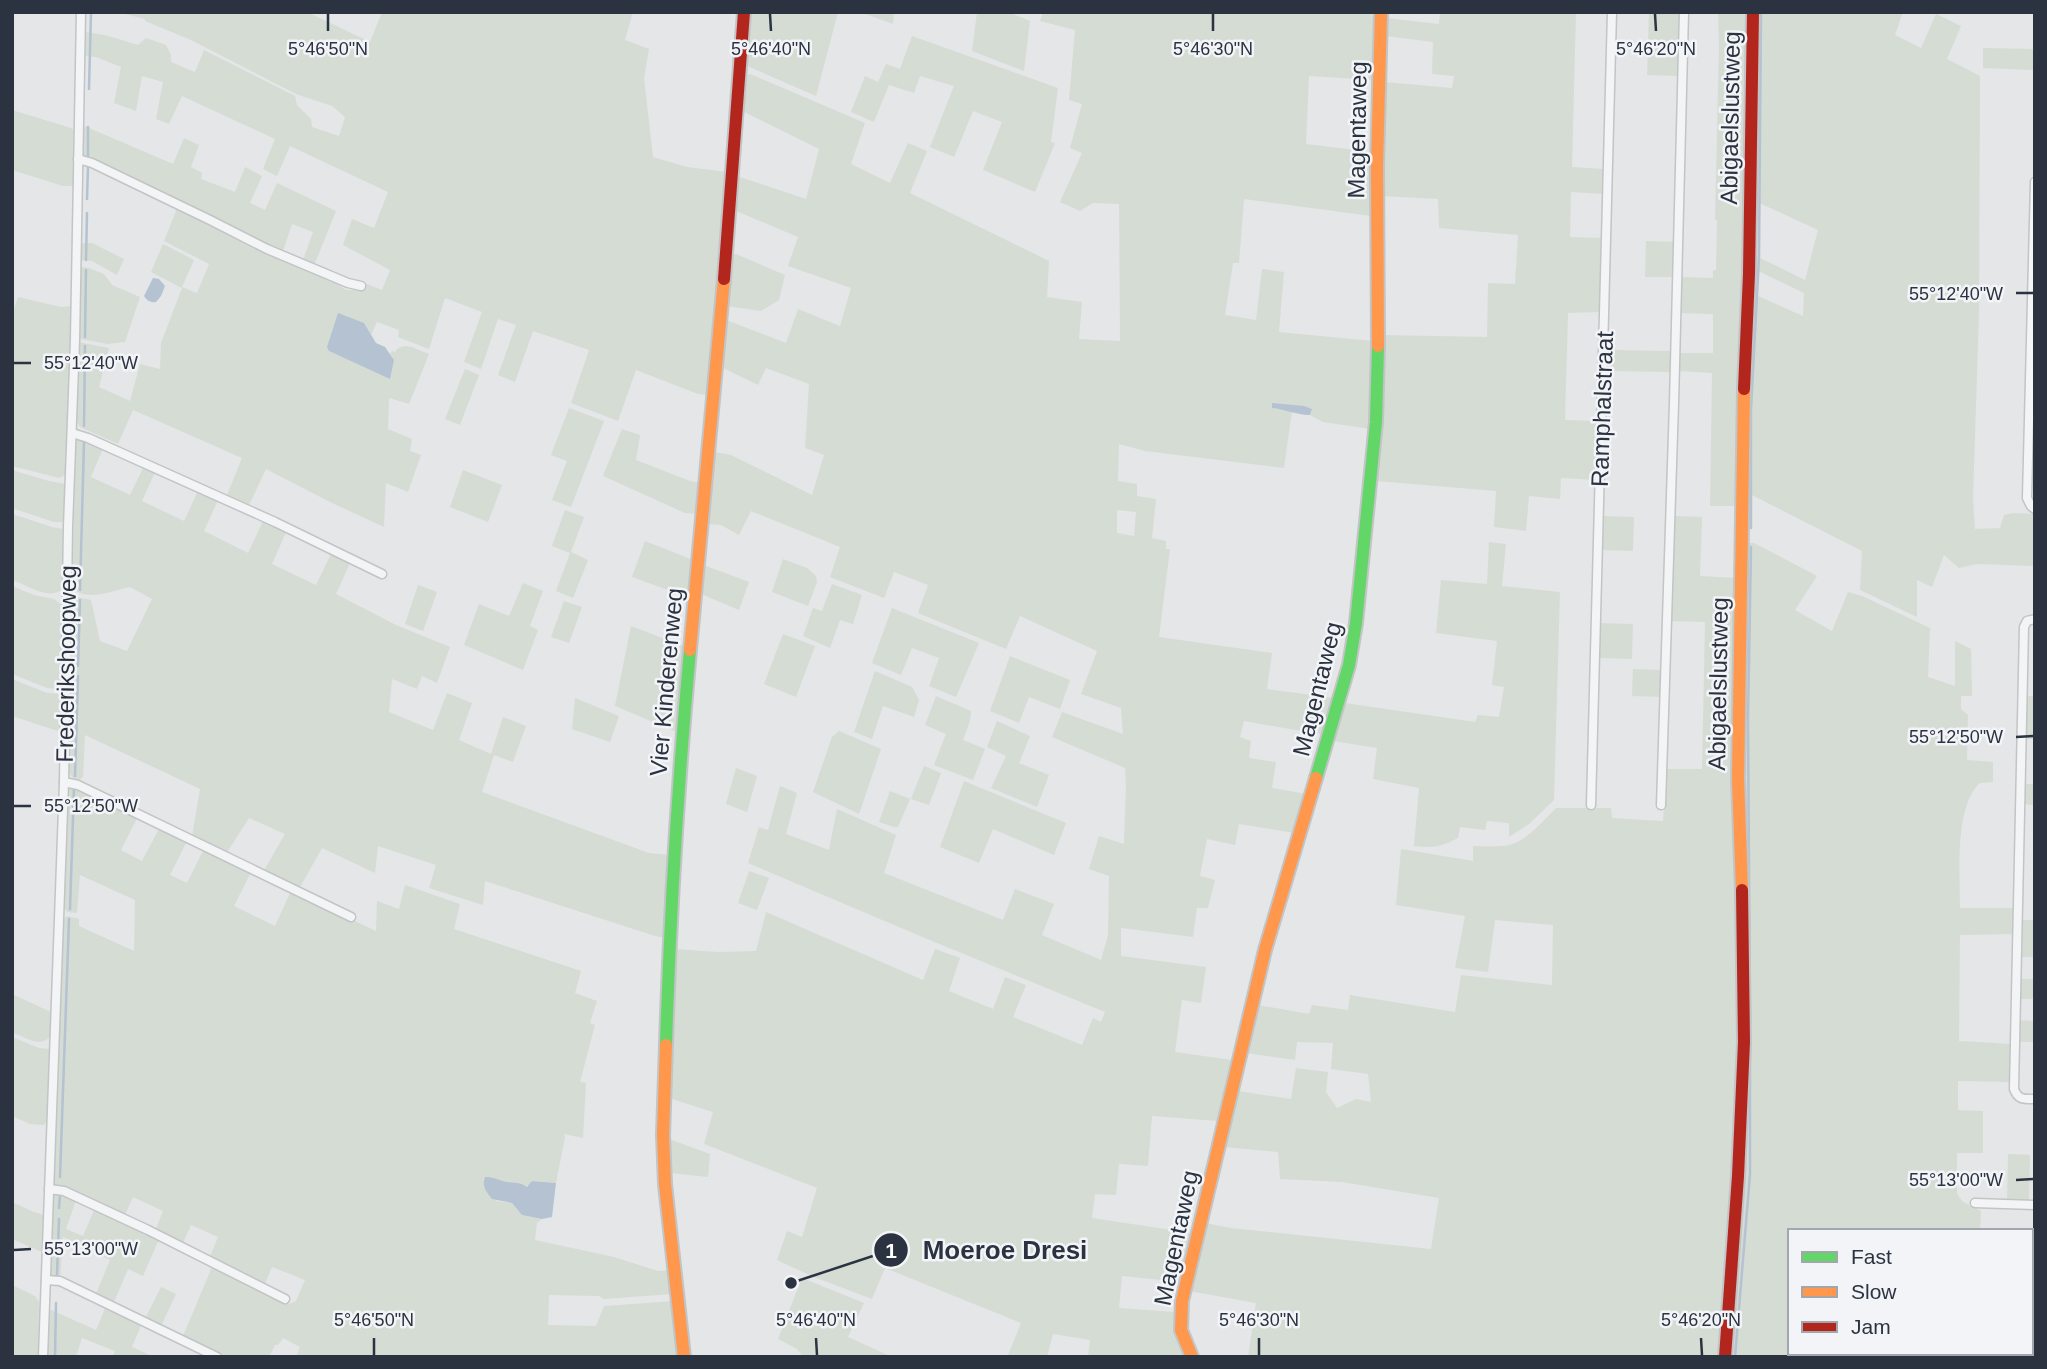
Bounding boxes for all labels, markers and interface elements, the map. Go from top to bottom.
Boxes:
street label: Abigaelslustweg [1715,31,1745,205]
text: 5°46'50"N [288,39,368,59]
text: 5°46'40"N [731,39,811,59]
text: 5°46'30"N [1173,39,1253,59]
text: 5°46'20"N [1616,39,1696,59]
street label: Magentaweg [1342,61,1372,199]
text: 55°12'40"W [1909,284,2003,304]
street label: Ramphalstraat [1586,330,1618,487]
text: 55°12'40"W [44,353,138,373]
street label: Frederikshoopweg [51,565,81,763]
street label: Vier Kinderenweg [644,587,688,777]
street label: Abigaelslustweg [1703,597,1733,771]
street label: Magentaweg [1287,619,1347,759]
text: 55°12'50"W [1909,727,2003,747]
text: 55°12'50"W [44,796,138,816]
street label: Magentaweg [1149,1168,1203,1308]
text: 55°13'00"W [1909,1170,2003,1190]
callout: Moeroe Dresi [874,1227,1102,1274]
legend [1788,1229,2033,1355]
text: Moeroe Dresi [923,1235,1087,1265]
text: 55°13'00"W [44,1239,138,1259]
text: 1 [885,1239,897,1262]
text: Fast [1851,1245,1892,1268]
text: Slow [1851,1280,1897,1303]
text: 5°46'50"N [334,1310,414,1330]
text: 5°46'40"N [776,1310,856,1330]
text: 5°46'30"N [1219,1310,1299,1330]
text: 5°46'20"N [1661,1310,1741,1330]
text: Jam [1851,1315,1891,1338]

